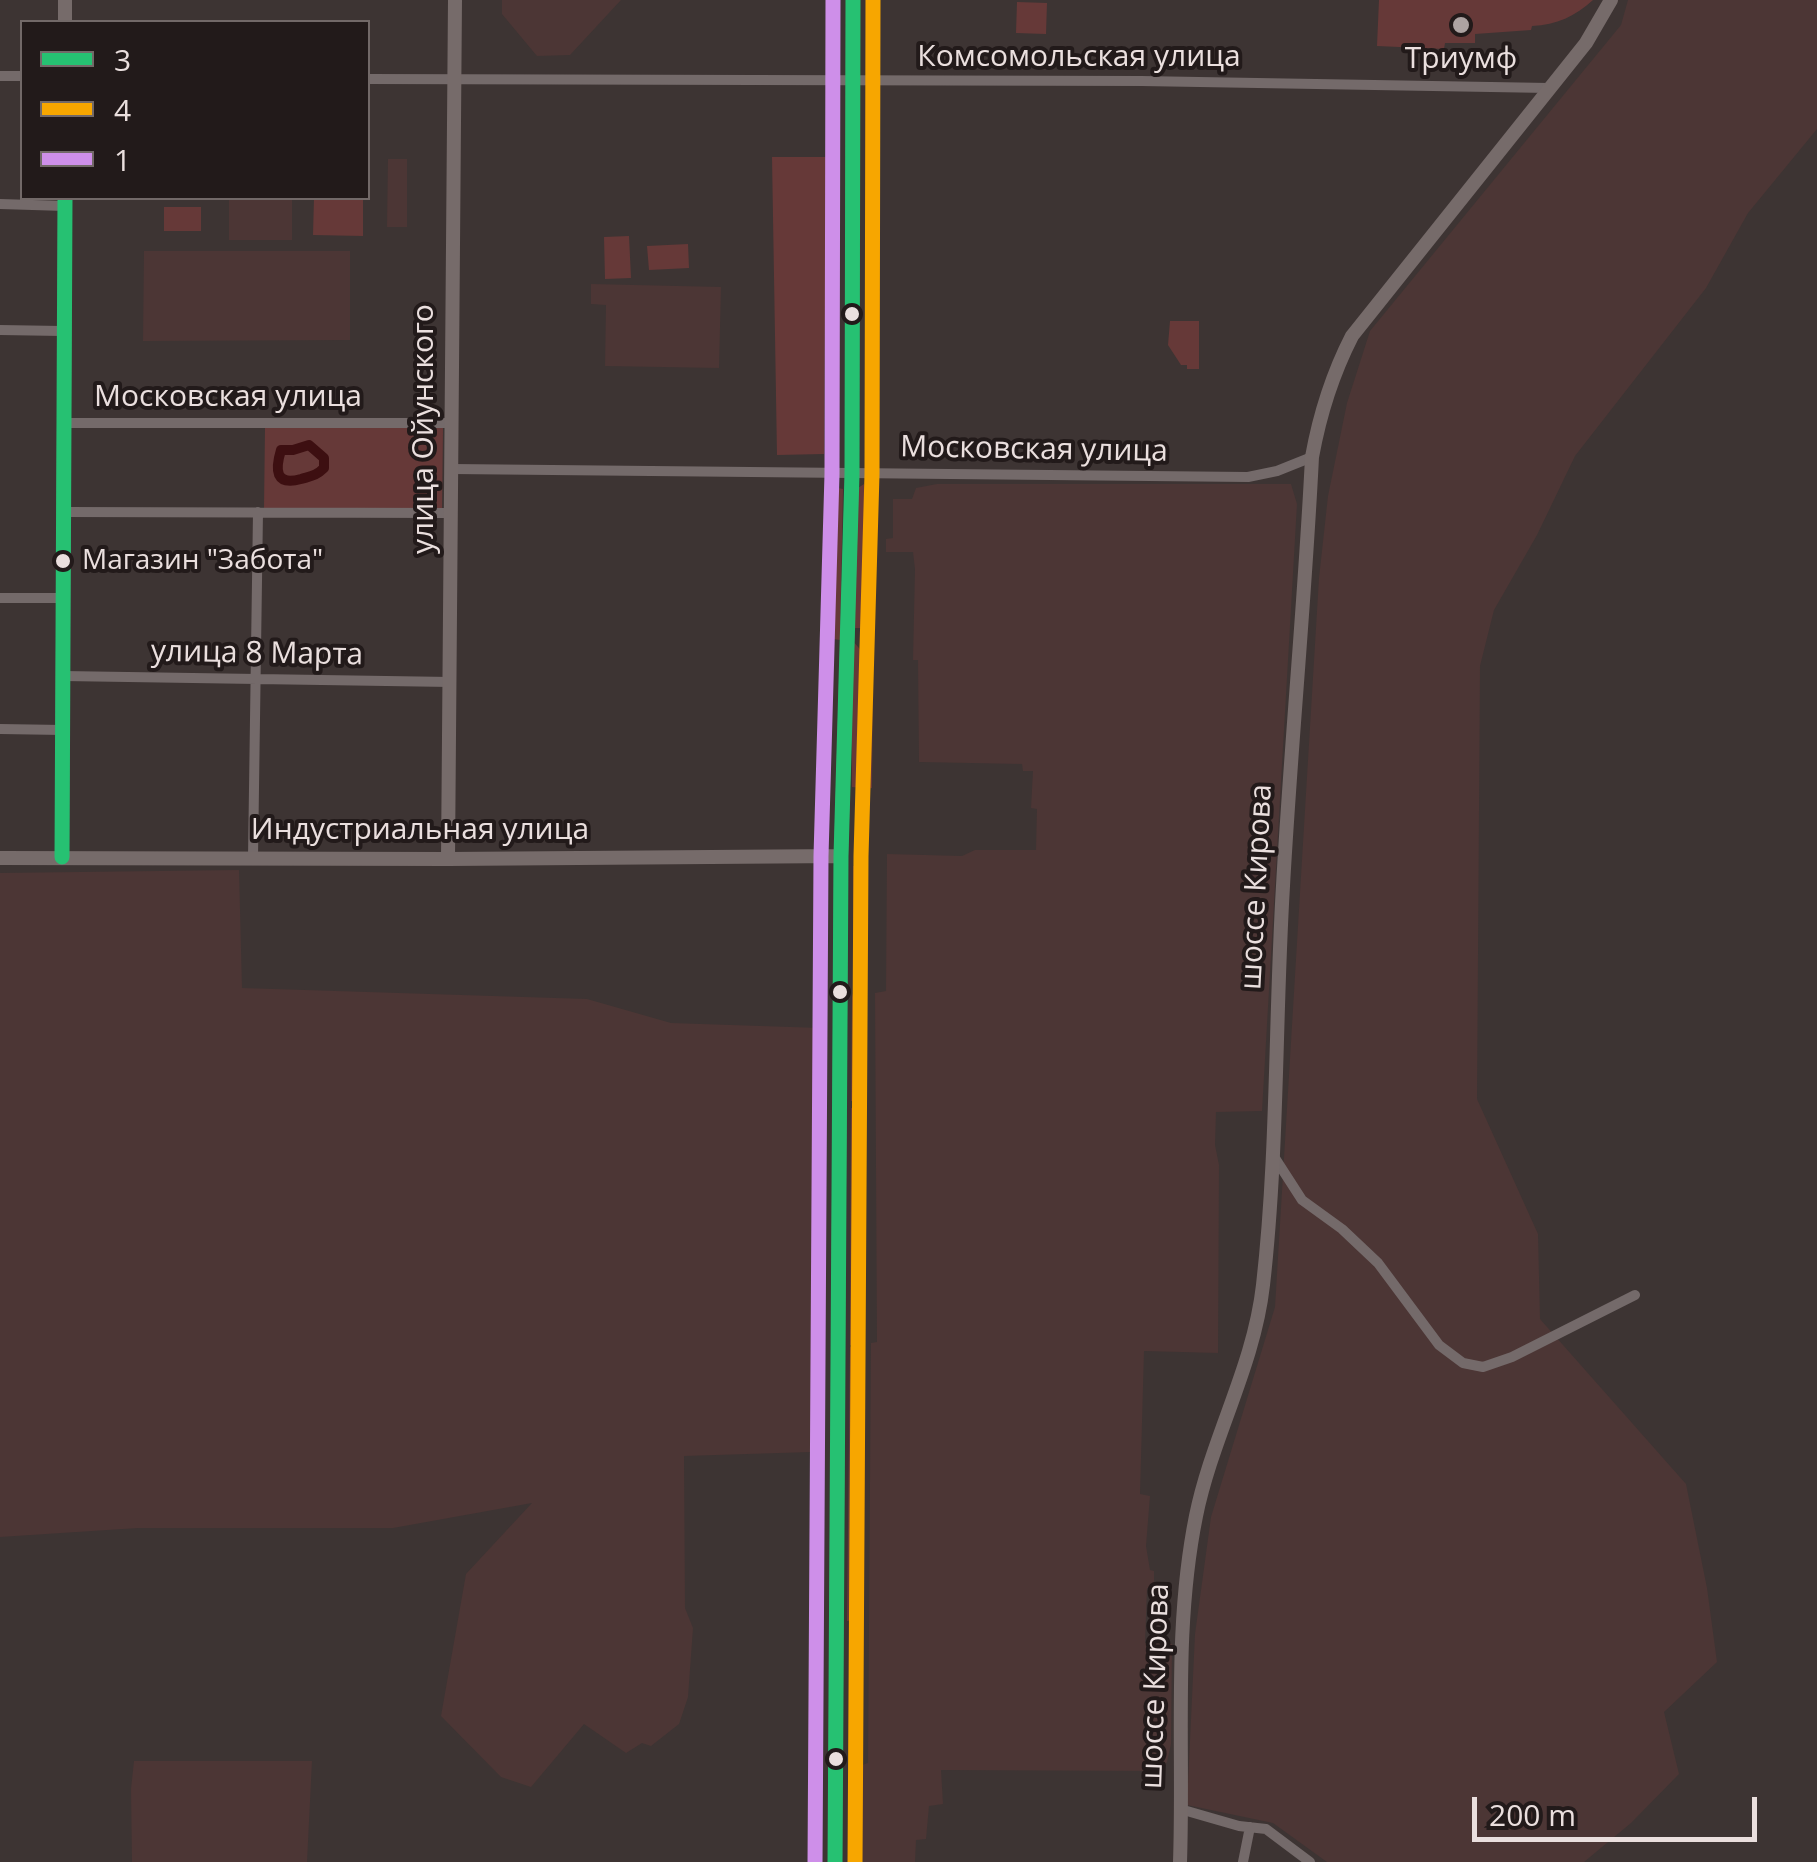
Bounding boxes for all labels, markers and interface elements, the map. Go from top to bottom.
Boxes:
marker: Триумф [1450,14,1472,36]
legend [20,20,370,200]
text: 3 [114,39,131,80]
street label: Комсомольская улица [917,39,1241,75]
place label: Триумф [1405,41,1517,77]
text: 4 [114,89,131,130]
text: 1 [114,139,131,180]
street label: улица Ойунского [406,304,442,554]
unlabelled marker [842,304,862,324]
street label: Московская улица [94,379,362,415]
street label: Московская улица [900,430,1168,470]
place label: Магазин "Забота" [82,544,323,578]
marker: Магазин "Забота" [53,551,73,571]
street label: улица 8 Марта [151,634,363,674]
street label: шоссе Кирова [1234,783,1280,991]
street label: Индустриальная улица [251,812,589,848]
unlabelled marker [830,982,850,1002]
street label: шоссе Кирова [1134,1583,1178,1789]
unlabelled marker [826,1749,846,1769]
scale bar [1477,1777,1762,1839]
text: 200 m [1489,1794,1576,1835]

